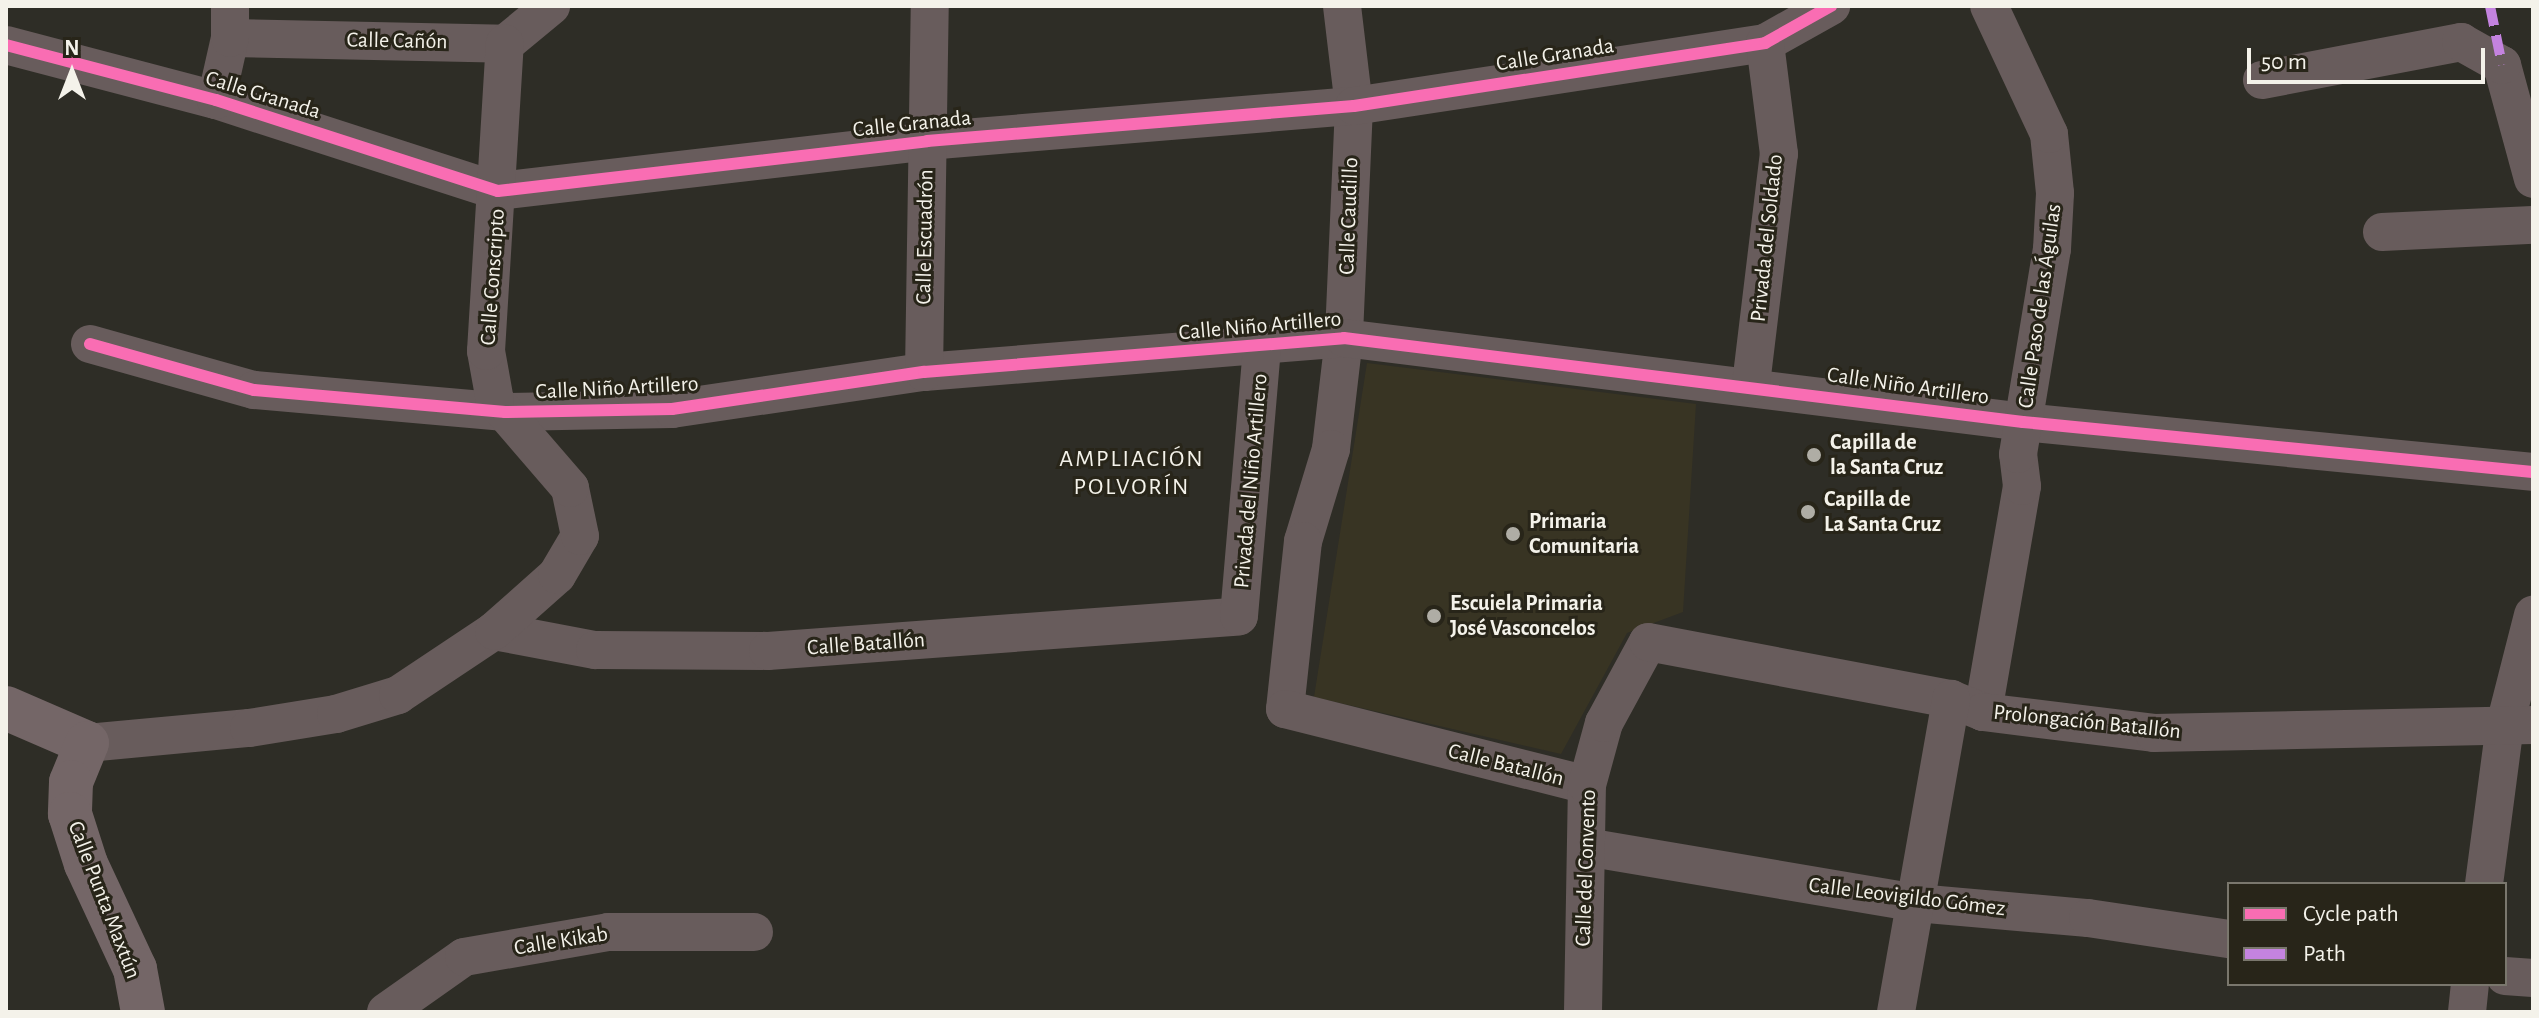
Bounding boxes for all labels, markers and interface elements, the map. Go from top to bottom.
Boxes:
street label: Calle Cañón [346,27,448,55]
north arrow [32,32,112,112]
scale bar [2251,32,2489,82]
street label: Calle Granada [1494,33,1616,77]
text: N [64,37,80,59]
text: 50 m [2261,50,2307,74]
street label: Calle Granada [202,65,324,125]
street label: Calle Granada [852,105,972,143]
street label: Privada del Soldado [1745,153,1789,323]
street label: Calle Caudillo [1334,157,1364,275]
street label: Calle Escuadrón [911,169,939,305]
street label: Calle Paso de las Águilas [2013,202,2067,410]
street label: Calle Conscripto [475,208,511,346]
street label: Calle Niño Artillero [1178,306,1342,346]
street label: Calle Niño Artillero [1825,362,1991,410]
street label: Calle Niño Artillero [535,371,699,405]
street label: Privada del Niño Artillero [1228,373,1274,589]
place label: Capilla de la Santa Cruz [1830,429,1943,480]
district label: AMPLIACIÓN POLVORÍN [1059,446,1205,502]
marker: Capilla de la Santa Cruz [1805,446,1823,464]
place label: Capilla de La Santa Cruz [1824,486,1941,538]
marker: Capilla de La Santa Cruz [1799,503,1817,521]
place label: Primaria Comunitaria [1529,508,1639,560]
marker: Primaria Comunitaria [1504,525,1522,543]
place label: Escuiela Primaria José Vasconcelos [1450,590,1603,642]
marker: Escuiela Primaria José Vasconcelos [1425,607,1443,625]
street label: Calle Batallón [806,627,926,661]
street label: Prolongación Batallón [1992,699,2182,745]
street label: Calle Batallón [1445,738,1567,792]
street label: Calle del Convento [1570,789,1602,947]
street label: Calle Punta Maxtún [62,817,146,983]
street label: Calle Leovigildo Gómez [1807,872,2007,922]
legend [2227,882,2507,986]
text: Cycle path [2303,902,2399,926]
street label: Calle Kikab [512,921,610,961]
text: Path [2303,942,2346,966]

